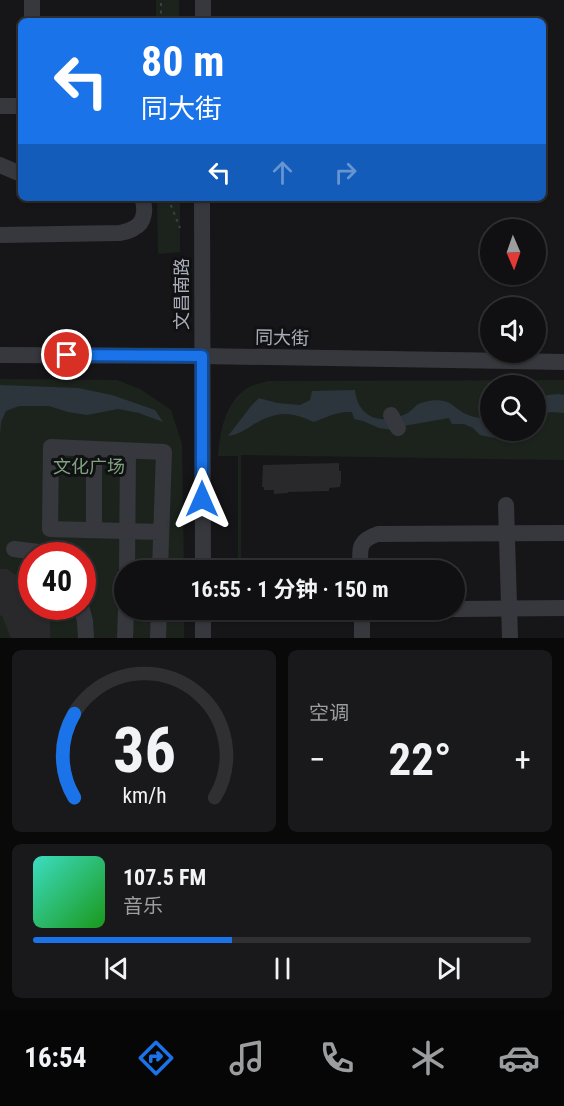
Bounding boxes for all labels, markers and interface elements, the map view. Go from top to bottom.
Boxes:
text: 80 m [141,37,224,86]
icon: left [42,42,120,120]
text: 同大街 [141,93,222,125]
icon: left [203,156,236,189]
icon: ahead [266,156,299,189]
icon: right [329,156,362,189]
north arrow [480,219,546,285]
map controls [480,219,546,441]
street label: 文昌南路 [171,258,192,330]
button: sound [480,297,546,363]
street label: 同大街 [255,327,309,348]
pin [41,329,92,380]
icon: arrive [50,338,83,371]
button: search [480,375,546,441]
park label: 文化广场 [53,456,125,477]
position arrow [170,467,234,531]
speed limit sign: 40 [18,542,96,620]
text: 16:55 · 1 分钟 · 150 m [190,577,389,602]
text: 空调 [309,701,349,725]
text: 36 [112,714,176,787]
text: 22° [389,733,452,786]
text: − [309,740,326,779]
text: + [515,740,531,779]
text: km/h [122,783,166,808]
text: 107.5 FM [123,865,206,890]
text: 音乐 [123,894,163,918]
icon: previous [100,952,133,985]
icon: pause [266,952,299,985]
icon: next [432,952,465,985]
icon: directions [135,1037,177,1079]
icon: music [226,1037,268,1079]
icon: phone [316,1037,358,1079]
icon: climate [407,1037,449,1079]
icon: car [498,1037,540,1079]
text: 16:54 [24,1042,86,1074]

